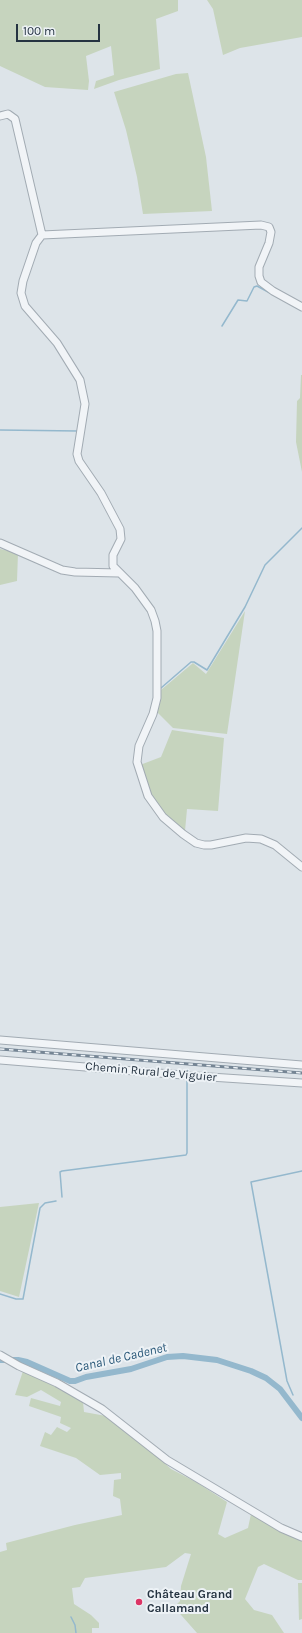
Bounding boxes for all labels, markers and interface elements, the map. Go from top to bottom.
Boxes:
scale bar [18,16,102,42]
text: 100 m [23,24,55,38]
street label: Chemin Rural de Viguier [85,1059,217,1085]
water label: Canal de Cadenet [74,1340,168,1376]
place label: Château Grand Callamand [147,1588,232,1616]
marker: Château Grand Callamand [134,1597,144,1607]

